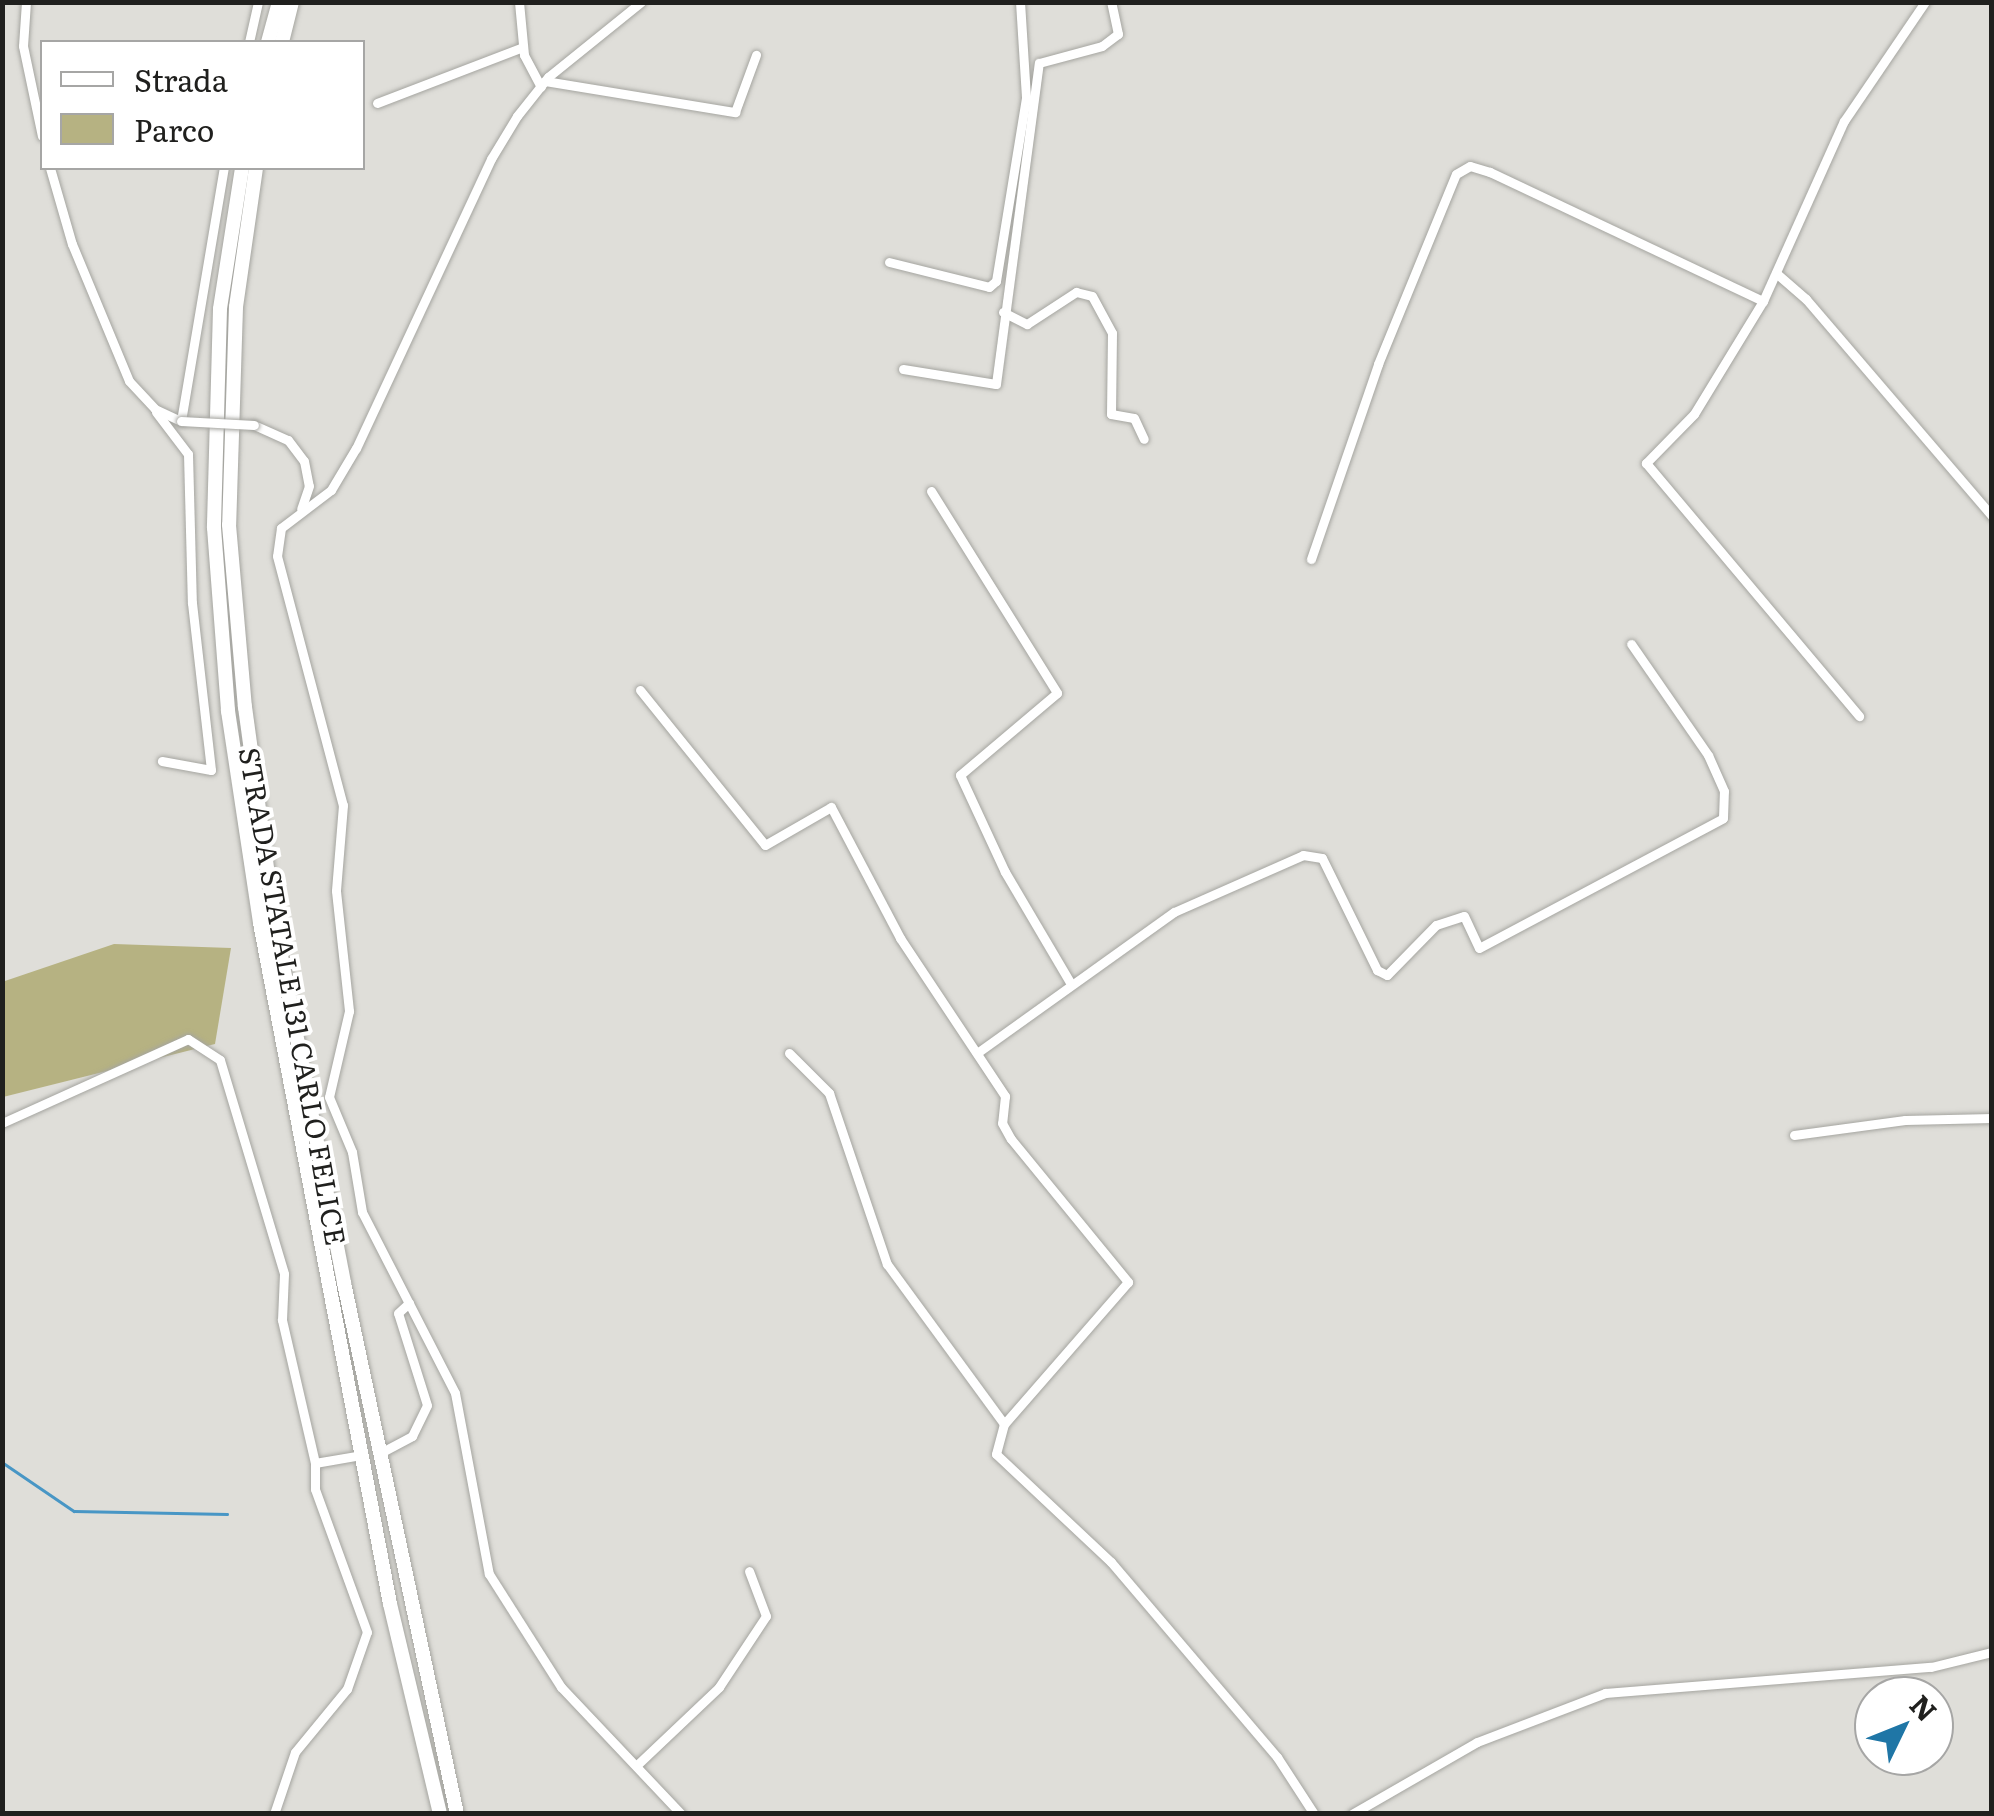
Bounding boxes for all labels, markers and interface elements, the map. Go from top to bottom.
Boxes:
legend [40,40,365,170]
text: Strada [134,57,228,101]
text: Parco [134,107,214,151]
street label: STRADA STATALE 131 CARLO FELICE [234,744,354,1248]
north arrow [1854,1676,1954,1776]
text: N [1901,1684,1948,1730]

